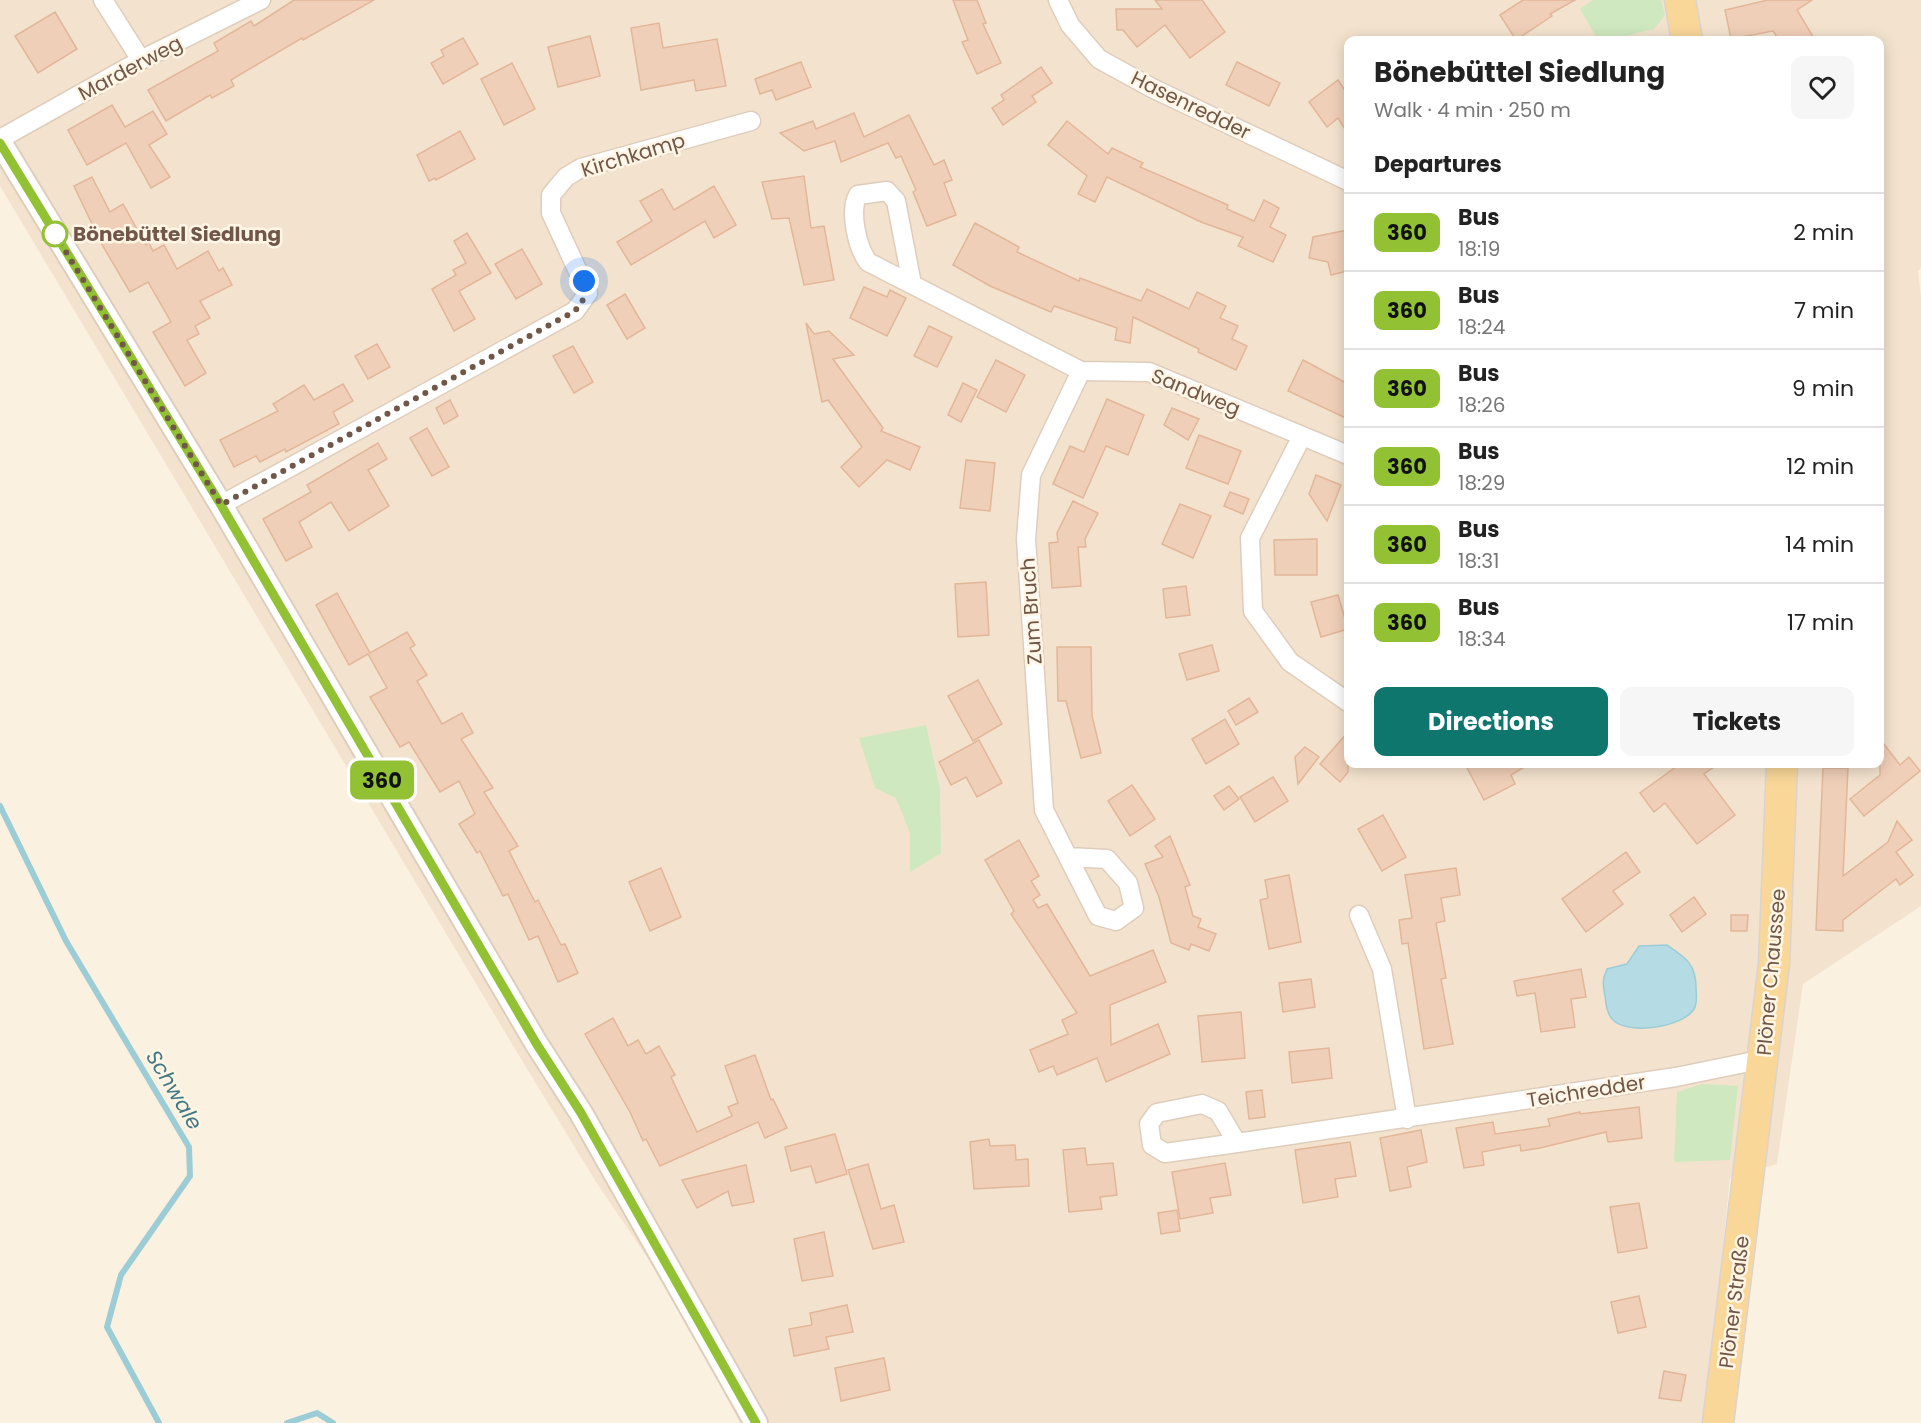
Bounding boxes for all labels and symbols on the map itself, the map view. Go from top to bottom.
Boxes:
street label: Marderweg [73,29,187,107]
street label: Hasenredder [1127,64,1255,146]
street label: Kirchkamp [578,126,688,184]
place label: Bönebüttel Siedlung [73,220,281,248]
marker: Bönebüttel Siedlung [42,221,68,247]
your location [569,266,599,296]
street label: Sandweg [1147,361,1245,423]
street label: Zum Bruch [1013,557,1049,665]
line badge: 360 [348,760,416,800]
street label: Plöner Chaussee [1750,887,1792,1057]
water label: Schwale [139,1045,210,1135]
street label: Teichredder [1525,1068,1647,1114]
street label: Plöner Straße [1712,1234,1756,1370]

